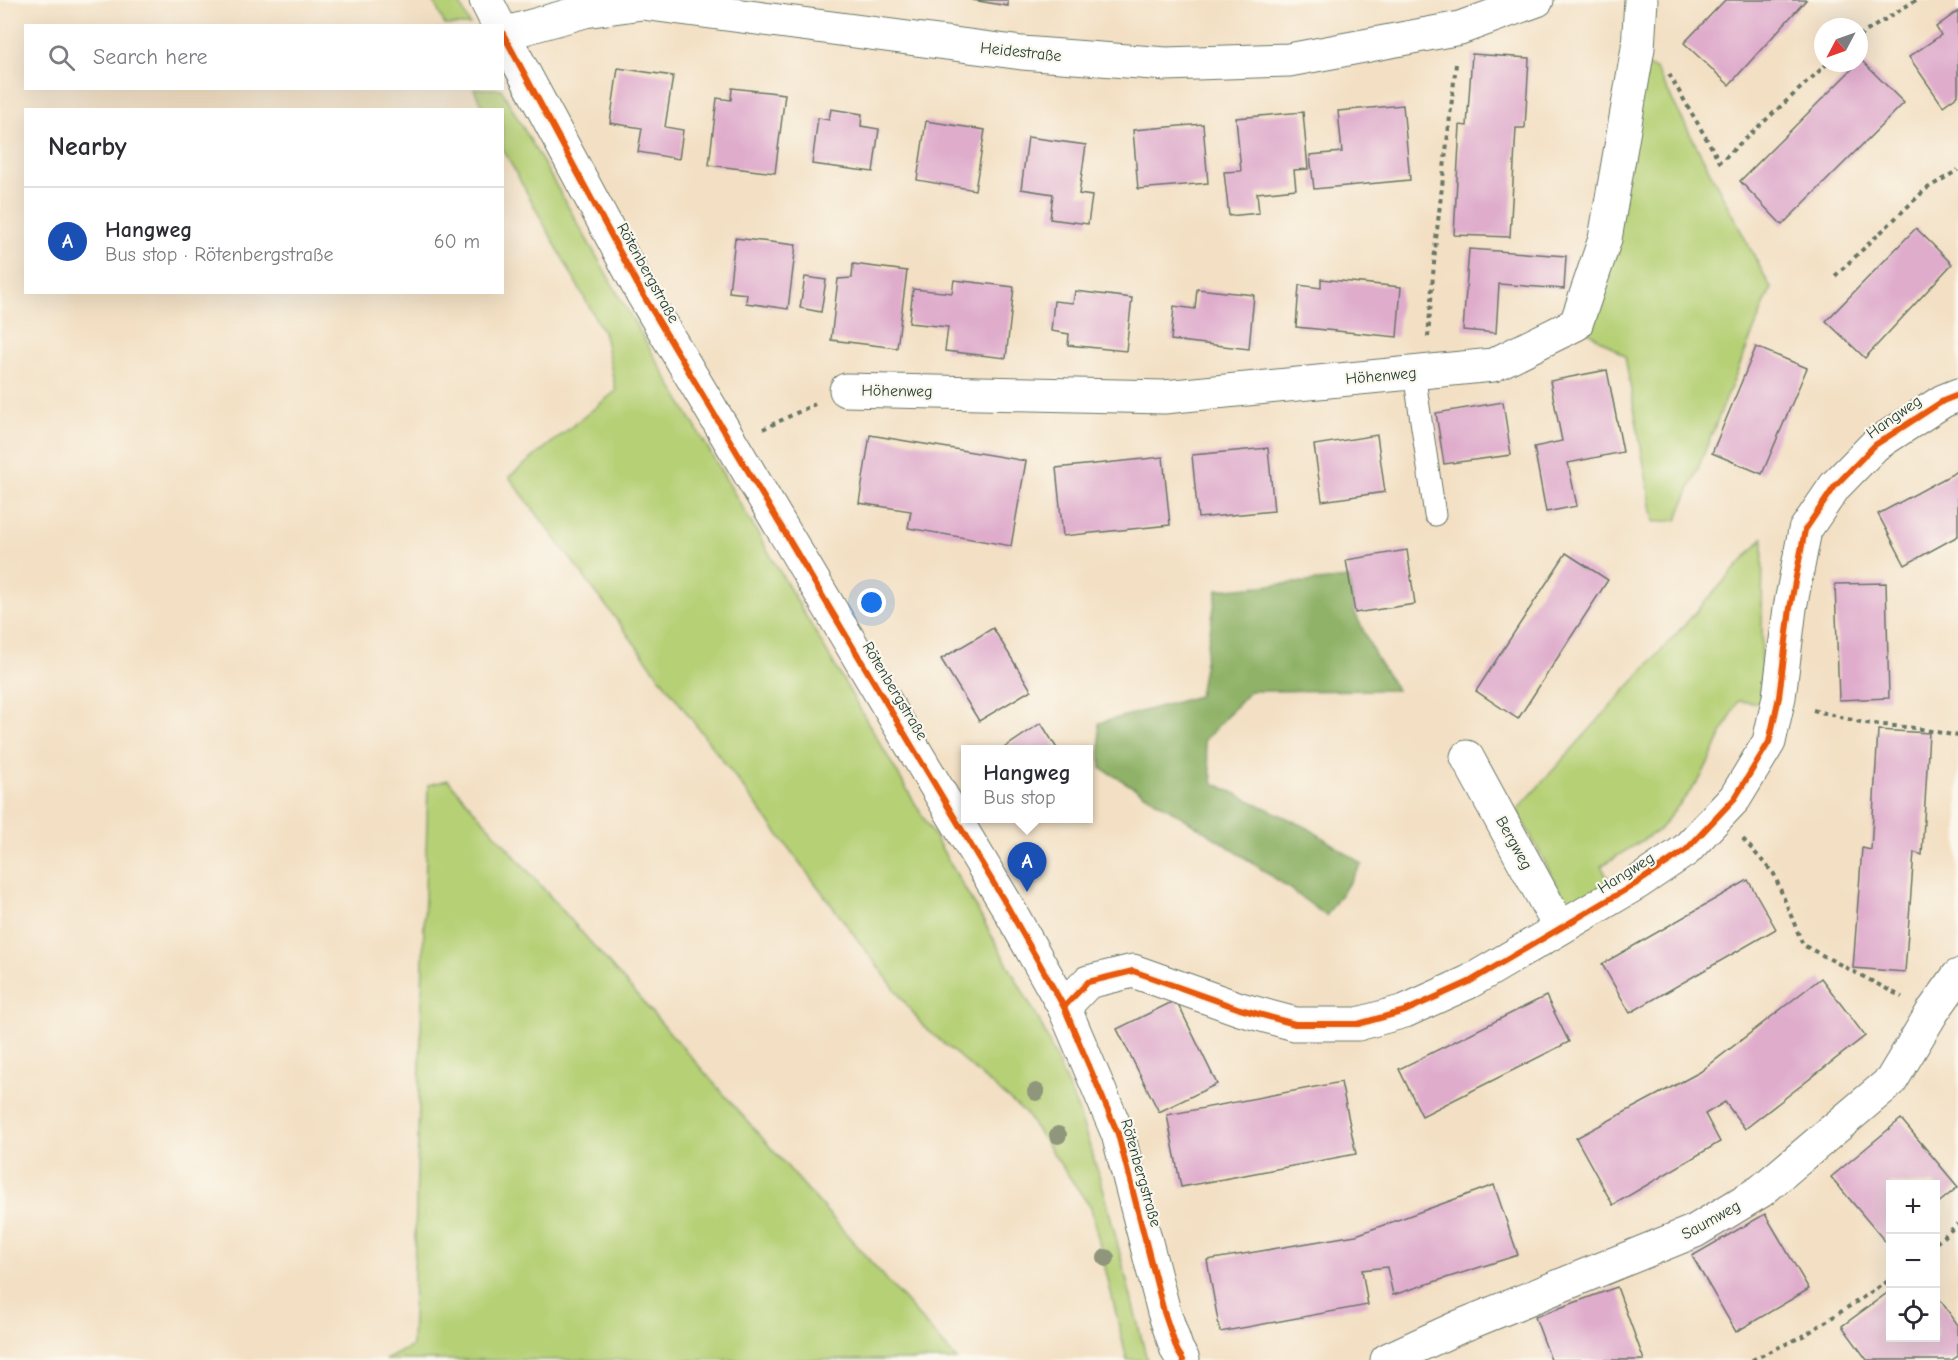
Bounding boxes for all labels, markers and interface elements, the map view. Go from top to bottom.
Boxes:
north arrow [1814,18,1868,72]
search box [24,24,504,90]
street label: Heidestraße [979,39,1063,65]
icon: search [45,41,78,74]
text: Search here [93,44,208,70]
text: Nearby [48,132,127,162]
text: Hangweg [105,217,192,243]
street label: Rötenbergstraße [613,220,683,326]
text: A [62,230,73,253]
text: 60 m [434,230,480,253]
text: Bus stop · Rötenbergstraße [105,243,334,266]
street label: Höhenweg [1345,364,1417,388]
street label: Höhenweg [861,381,933,401]
street label: Hangweg [1863,392,1925,442]
your location [857,588,886,617]
street label: Rötenbergstraße [859,639,931,743]
popup [961,745,1093,823]
text: Hangweg [983,760,1071,786]
text: Bus stop [983,786,1056,809]
street label: Bergweg [1492,813,1536,873]
pin: A [1008,842,1046,892]
street label: Hangweg [1595,849,1657,897]
street label: Rötenbergstraße [1117,1117,1165,1229]
map controls [1886,1180,1940,1342]
button: + [1886,1180,1940,1234]
street label: Saumweg [1679,1197,1743,1243]
button: − [1886,1234,1940,1288]
button: locate [1886,1288,1940,1342]

